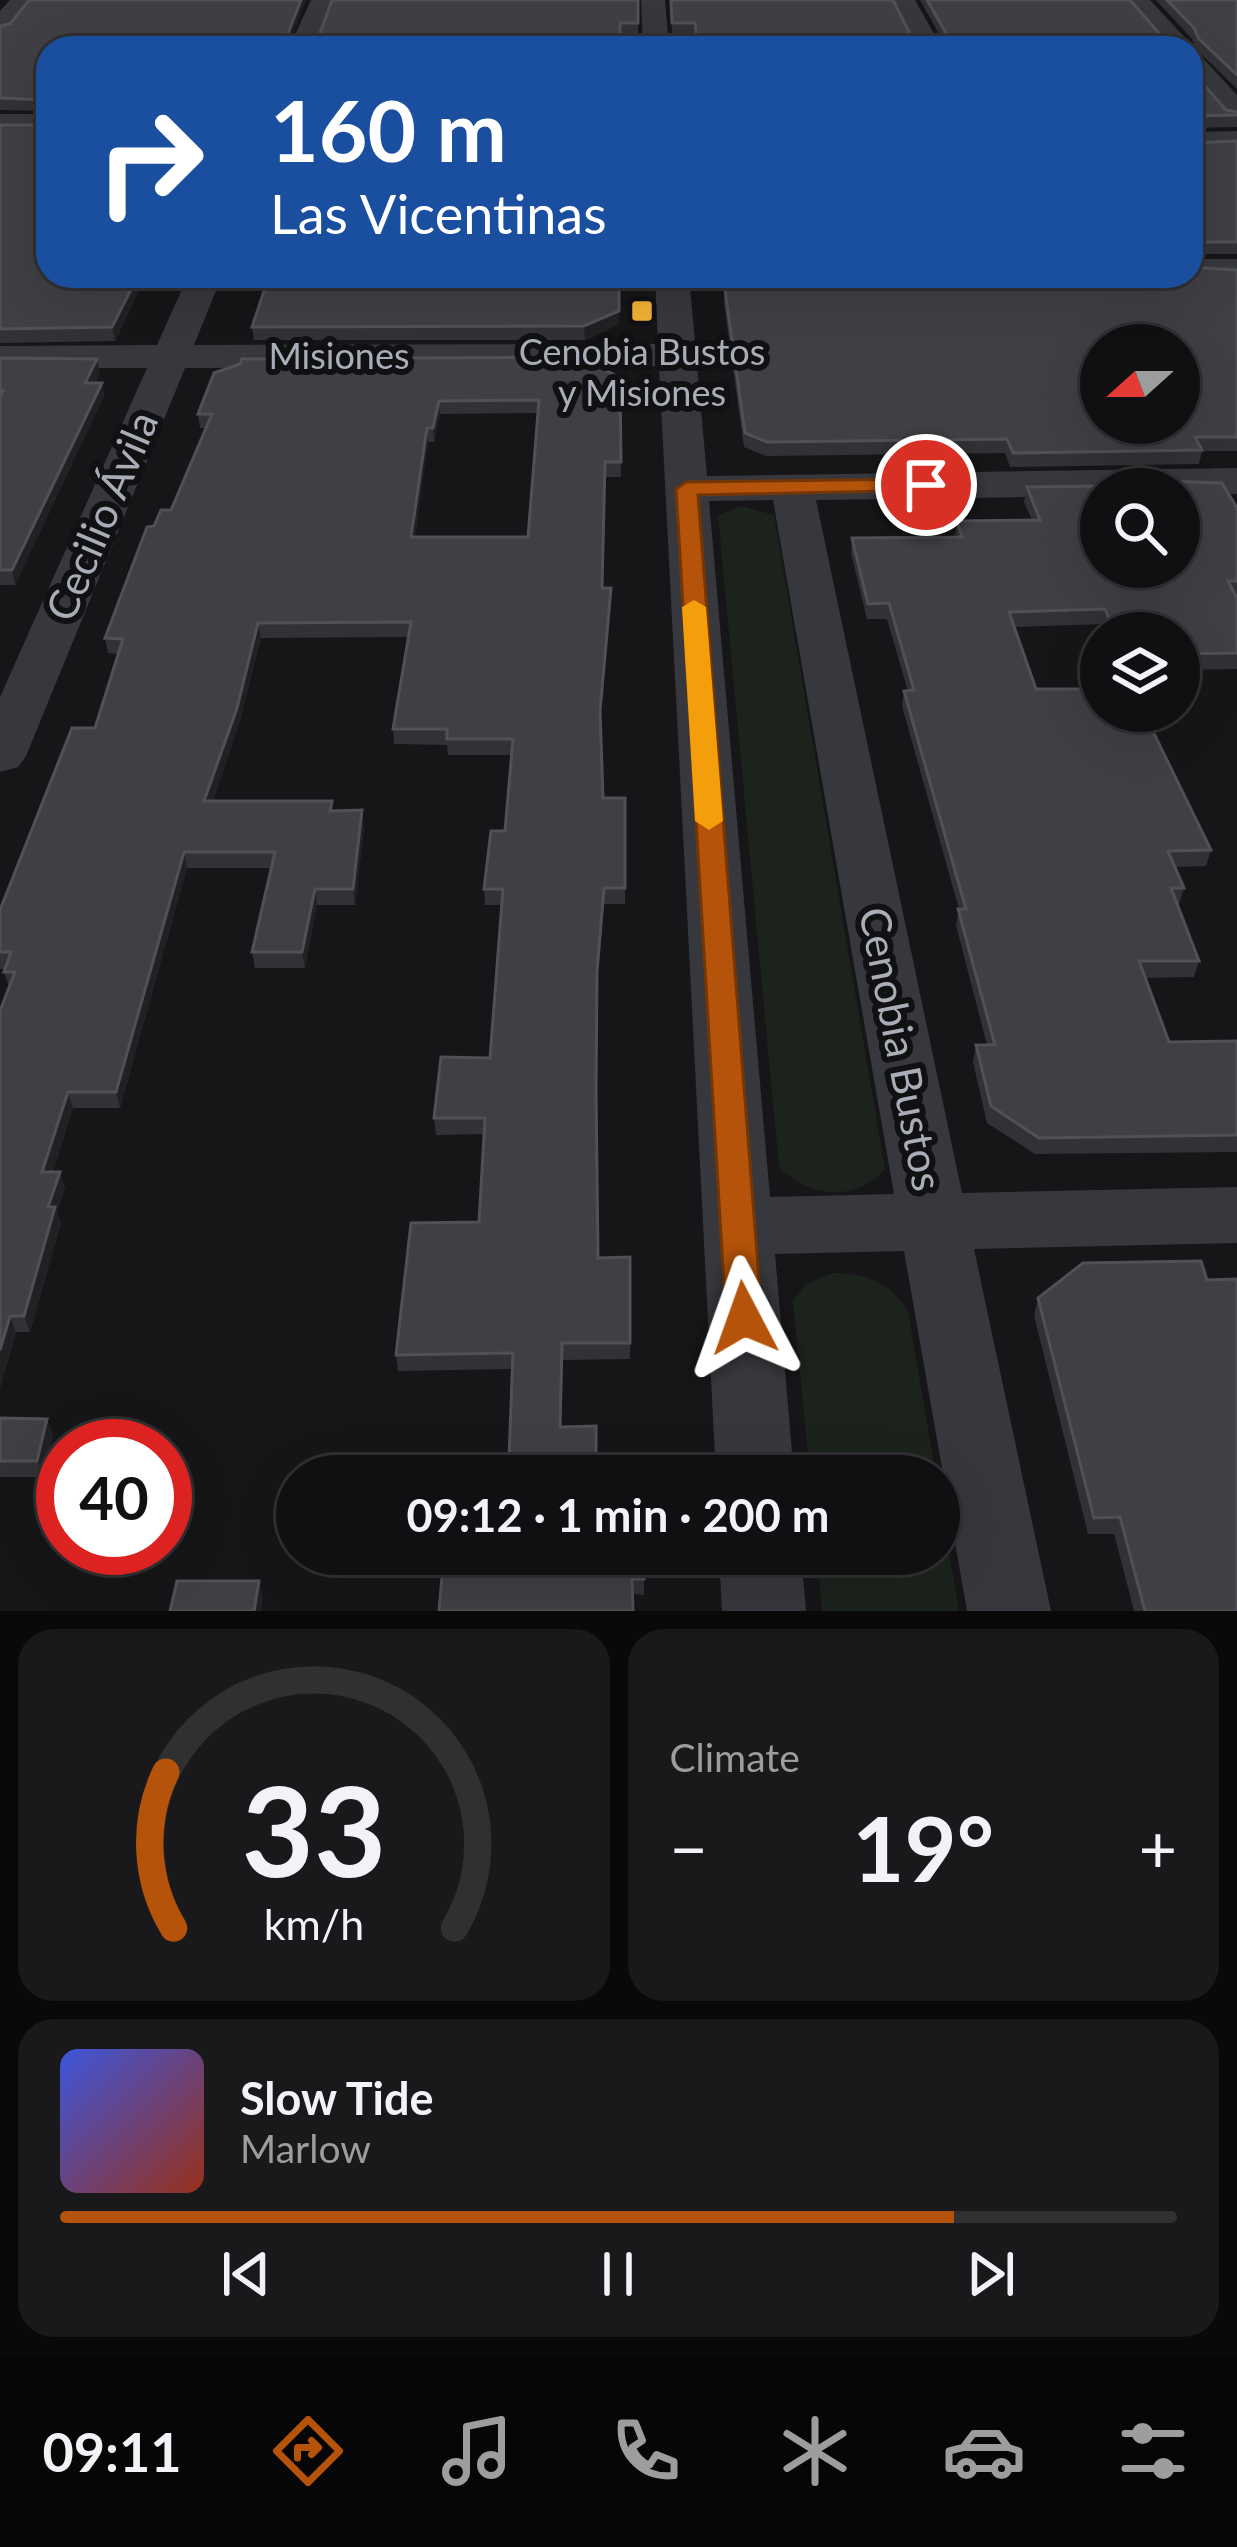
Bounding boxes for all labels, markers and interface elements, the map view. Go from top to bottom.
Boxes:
text: 160 m [270,79,507,180]
icon: right [72,84,228,240]
text: Las Vicentinas [270,181,607,246]
marker: Cenobia Bustos y Misiones [629,298,655,324]
north arrow [1080,324,1200,444]
map controls [1080,324,1200,732]
place label: Cenobia Bustos y Misiones [519,329,765,414]
street label: Misiones [268,333,410,377]
street label: Cecilio Ávila [35,403,168,628]
pin [875,434,977,536]
icon: arrive [893,452,959,518]
button: search [1080,468,1200,588]
button: layers [1080,612,1200,732]
street label: Cenobia Bustos [850,903,954,1195]
position arrow [681,1255,807,1381]
speed limit sign: 40 [36,1419,192,1575]
text: 09:12 · 1 min · 200 m [407,1488,829,1542]
text: Climate [670,1734,800,1780]
text: 33 [241,1754,386,1904]
text: 19° [852,1793,994,1901]
text: − [670,1808,708,1887]
text: + [1139,1808,1177,1887]
text: km/h [264,1898,364,1949]
text: Slow Tide [240,2071,434,2125]
text: Marlow [240,2125,371,2171]
icon: previous [213,2241,279,2307]
icon: pause [585,2241,651,2307]
icon: next [958,2241,1024,2307]
icon: directions [266,2409,350,2493]
icon: music [435,2409,519,2493]
icon: phone [604,2409,688,2493]
icon: climate [773,2409,857,2493]
icon: car [942,2409,1026,2493]
icon: filters [1111,2409,1195,2493]
text: 09:11 [42,2419,182,2484]

